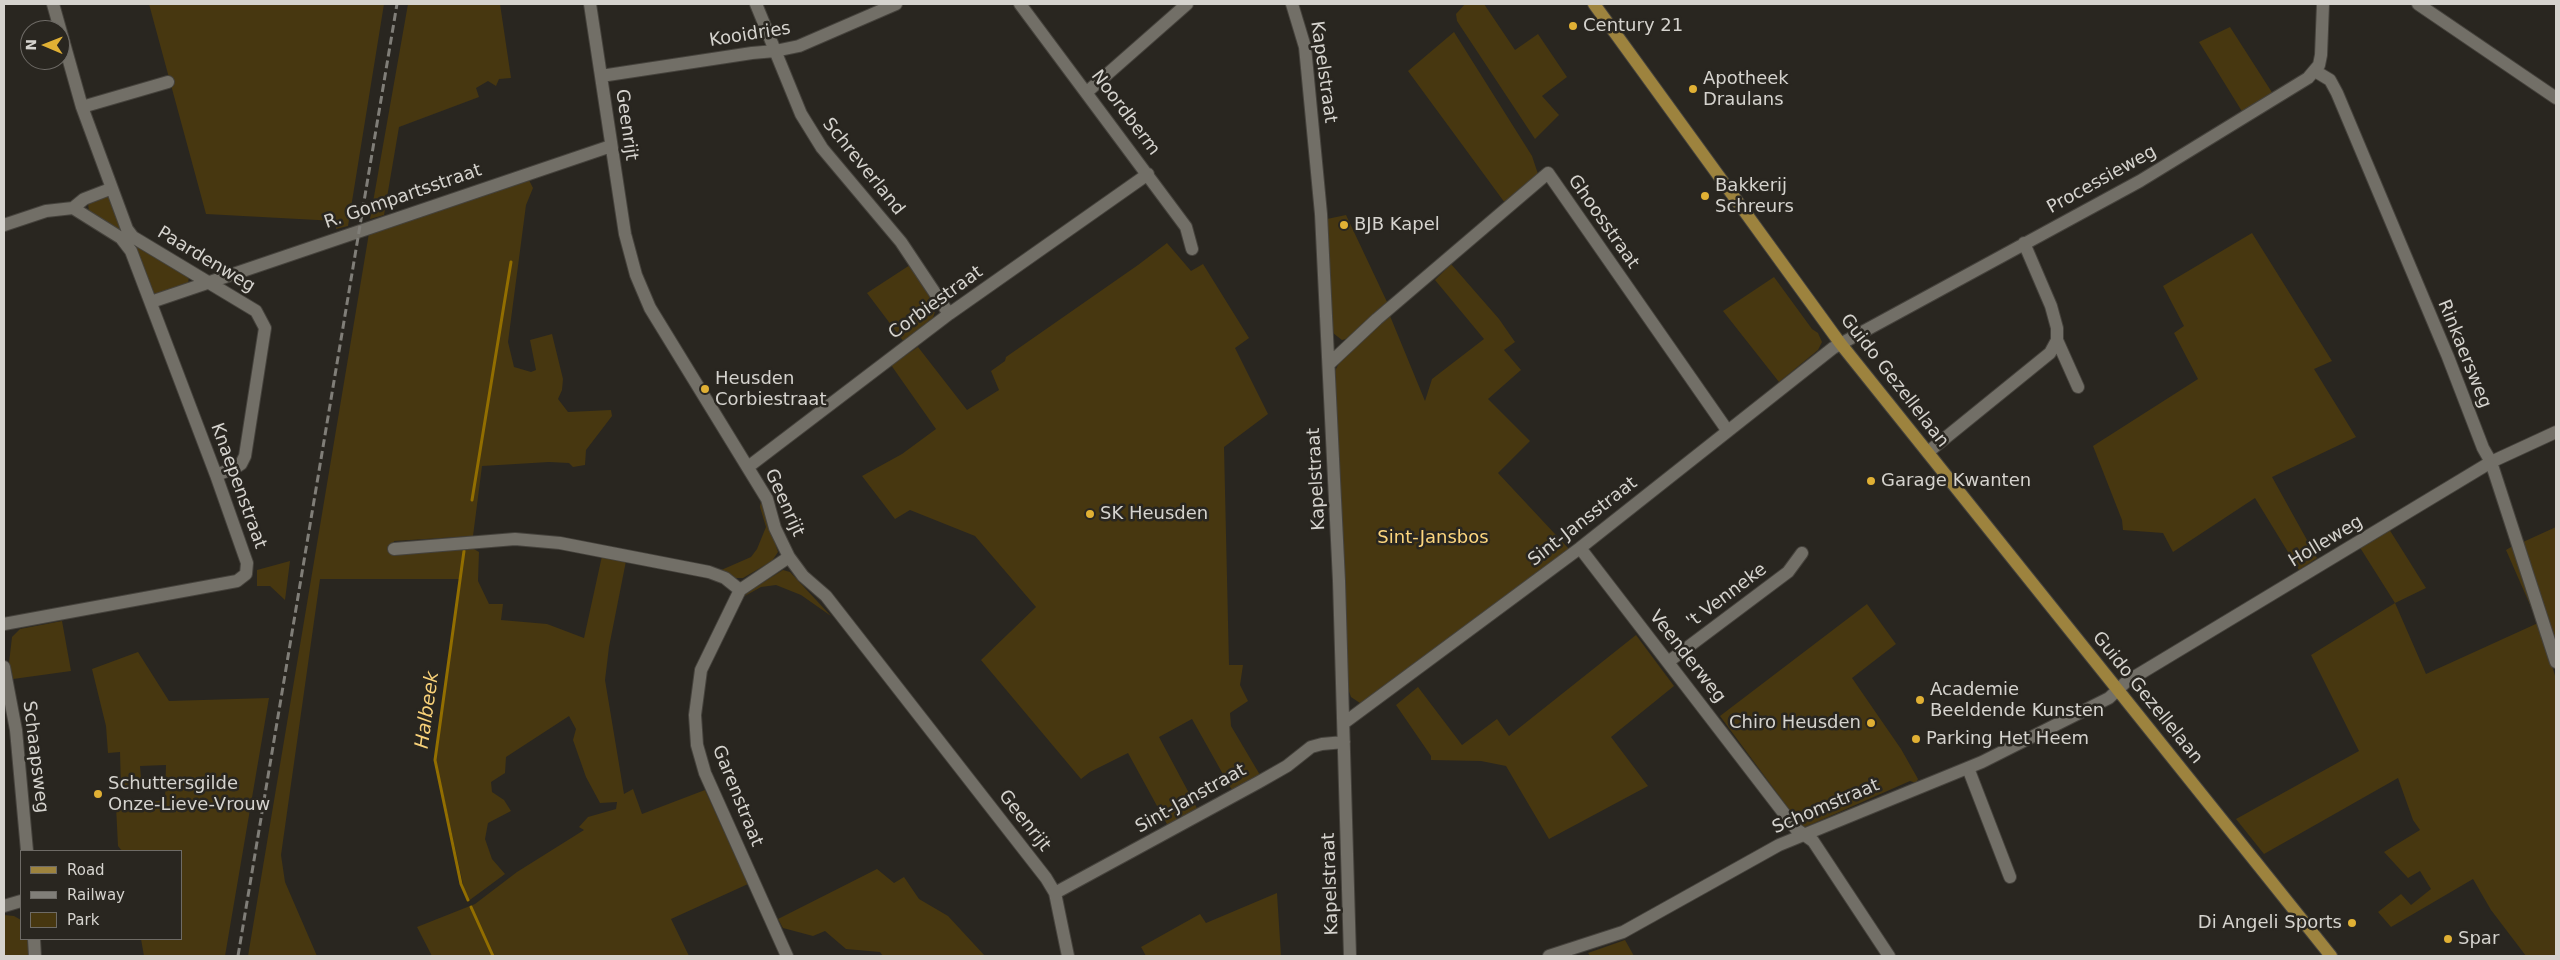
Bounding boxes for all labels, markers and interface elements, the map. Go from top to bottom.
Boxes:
place label: Century 21 [1583,15,1683,37]
street label: Kooidries [708,18,792,52]
north arrow [20,20,70,70]
street label: Kapelstraat [1305,20,1341,124]
marker: Century 21 [1567,20,1579,32]
text: N [23,39,39,51]
street label: Noordberm [1086,66,1164,160]
place label: Apotheek Draulans [1703,68,1789,110]
marker: Apotheek Draulans [1687,83,1699,95]
street label: Geenrijt [610,88,642,162]
street label: Schreverland [817,114,909,220]
street label: Processieweg [2044,141,2160,219]
street label: R. Gompartsstraat [321,160,485,234]
street label: Ghoosstraat [1563,171,1643,273]
place label: Bakkerij Schreurs [1715,175,1794,218]
marker: Bakkerij Schreurs [1699,190,1711,202]
place label: BJB Kapel [1354,214,1440,236]
marker: BJB Kapel [1338,219,1350,231]
street label: Paardenweg [153,222,259,298]
street label: Corbiestraat [885,262,987,344]
street label: Rinkaersweg [2432,297,2496,411]
street label: Guido Gezellelaan [1835,310,1953,452]
place label: Heusden Corbiestraat [715,368,826,410]
marker: Heusden Corbiestraat [699,383,711,395]
street label: Knaepenstraat [205,420,271,552]
street label: Kapelstraat [1304,427,1330,531]
street label: Geenrijt [759,466,809,540]
place label: Garage Kwanten [1881,470,2031,492]
street label: Sint-Jansstraat [1524,473,1642,571]
marker: Garage Kwanten [1865,475,1877,487]
place label: SK Heusden [1100,503,1208,525]
marker: SK Heusden [1084,508,1096,520]
street label: Holleweg [2285,511,2367,573]
park label: Sint-Jansbos [1377,527,1489,549]
street label: 't Venneke [1683,559,1771,633]
street label: Veenderweg [1644,606,1730,708]
street label: Guido Gezellelaan [2087,628,2207,768]
water label: Halbeek [411,670,445,750]
place label: Academie Beeldende Kunsten [1930,679,2104,722]
marker: Academie Beeldende Kunsten [1914,694,1926,706]
street label: Schaapsweg [17,700,53,814]
place label: Chiro Heusden [1729,712,1861,734]
marker: Chiro Heusden [1865,717,1877,729]
place label: Parking Het Heem [1926,728,2089,750]
marker: Parking Het Heem [1910,733,1922,745]
street label: Garenstraat [707,742,767,850]
street label: Sint-Janstraat [1132,760,1250,838]
place label: Schuttersgilde Onze-Lieve-Vrouw [108,773,270,816]
street label: Schomstraat [1769,775,1883,839]
street label: Geenrijt [993,786,1055,856]
marker: Schuttersgilde Onze-Lieve-Vrouw [92,788,104,800]
street label: Kapelstraat [1318,832,1344,936]
legend [20,850,182,940]
text: Road [67,861,105,879]
text: Railway [67,886,125,904]
text: Park [67,911,99,929]
place label: Di Angeli Sports [2198,912,2342,934]
marker: Di Angeli Sports [2346,917,2358,929]
place label: Spar [2458,928,2499,950]
marker: Spar [2442,933,2454,945]

